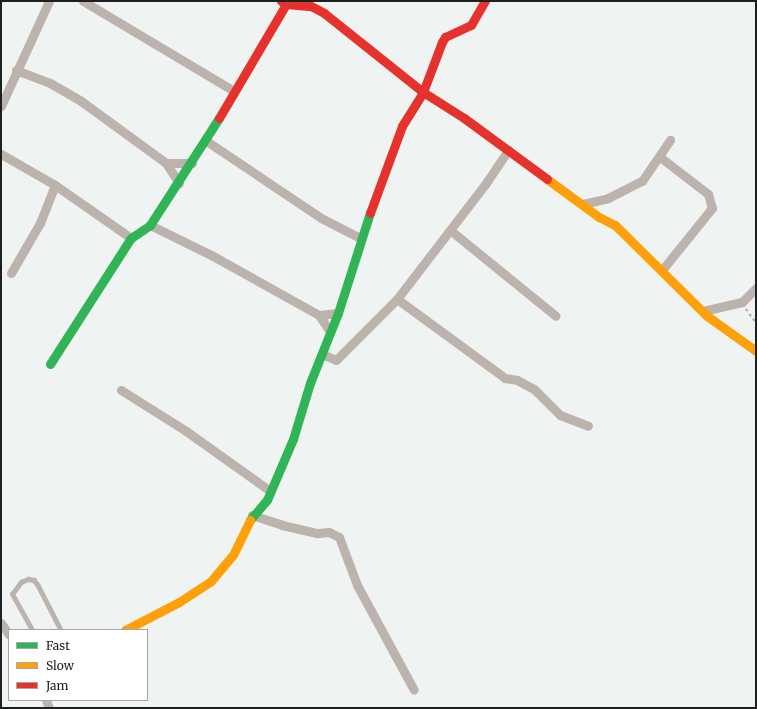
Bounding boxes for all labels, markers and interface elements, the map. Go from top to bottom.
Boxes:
legend [8,629,148,701]
text: Fast [46,638,70,653]
text: Slow [46,658,74,673]
text: Jam [46,678,68,693]

